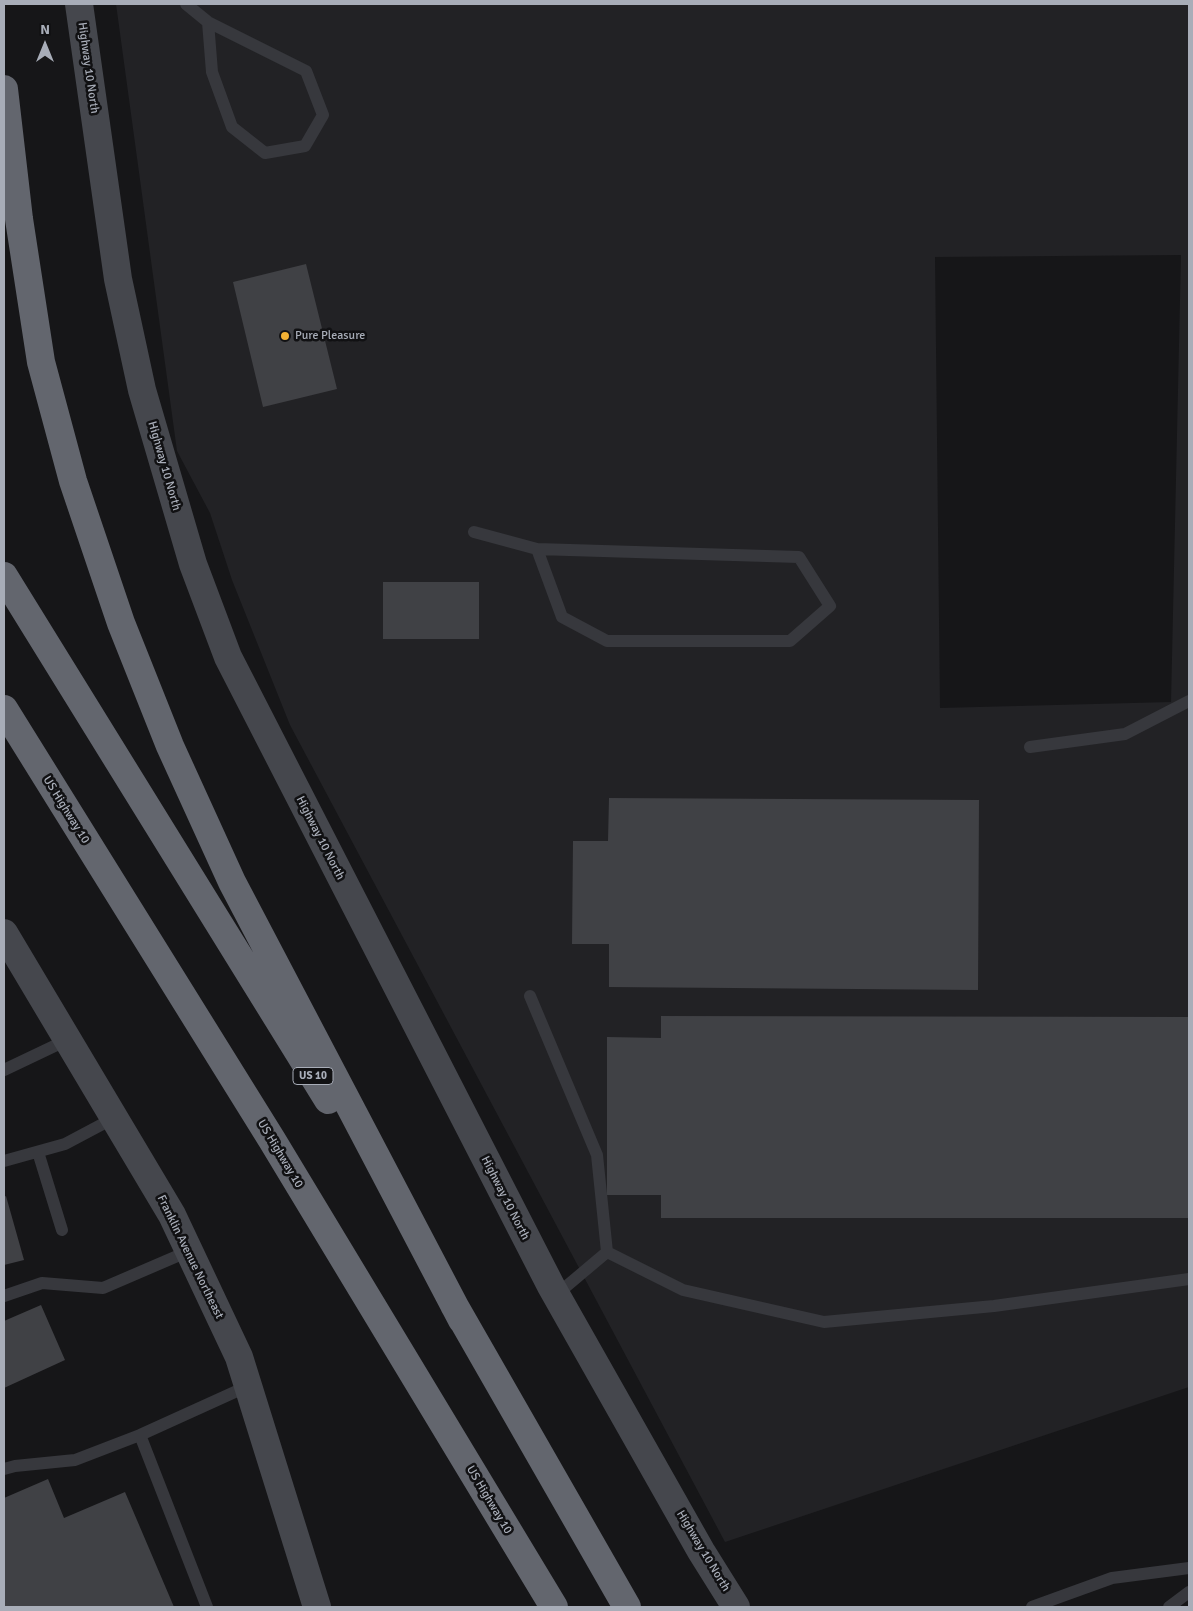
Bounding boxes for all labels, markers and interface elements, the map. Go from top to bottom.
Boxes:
north arrow [20,20,70,70]
text: N [40,21,50,38]
street label: Highway 10 North [74,21,102,115]
place label: Pure Pleasure [295,329,365,343]
marker: Pure Pleasure [279,330,291,342]
street label: Highway 10 North [144,420,184,512]
street label: US Highway 10 [39,774,93,846]
street label: Highway 10 North [293,794,347,882]
road number: US 10 [293,1068,333,1084]
street label: US Highway 10 [254,1117,306,1191]
street label: Highway 10 North [478,1154,532,1242]
street label: Franklin Avenue Northeast [154,1193,226,1321]
street label: US Highway 10 [463,1463,515,1537]
street label: Highway 10 North [673,1508,733,1594]

